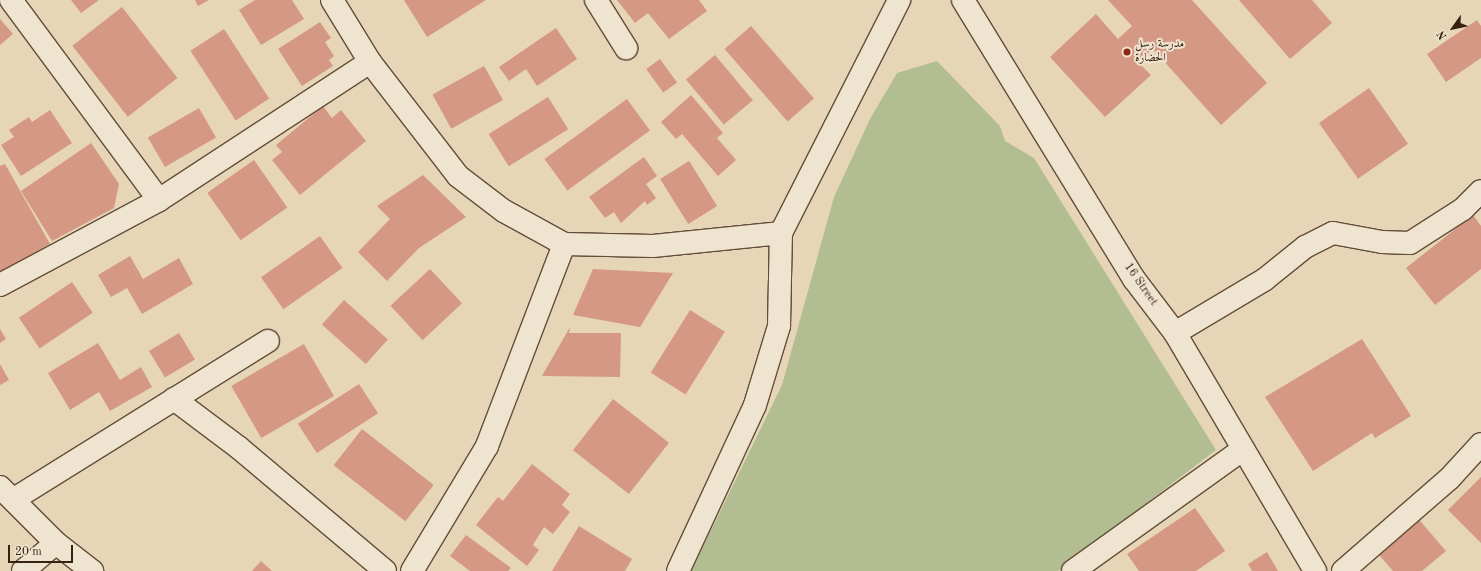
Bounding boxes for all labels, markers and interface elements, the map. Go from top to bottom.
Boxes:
north arrow [1433,8,1473,48]
text: N [1436,28,1449,41]
place label: مدرسة رسل الحضارة [1135,38,1184,66]
marker: مدرسة رسل الحضارة [1122,47,1132,57]
street label: 16 Street [1120,261,1160,309]
scale bar [10,537,75,563]
text: 20 m [15,546,42,558]

